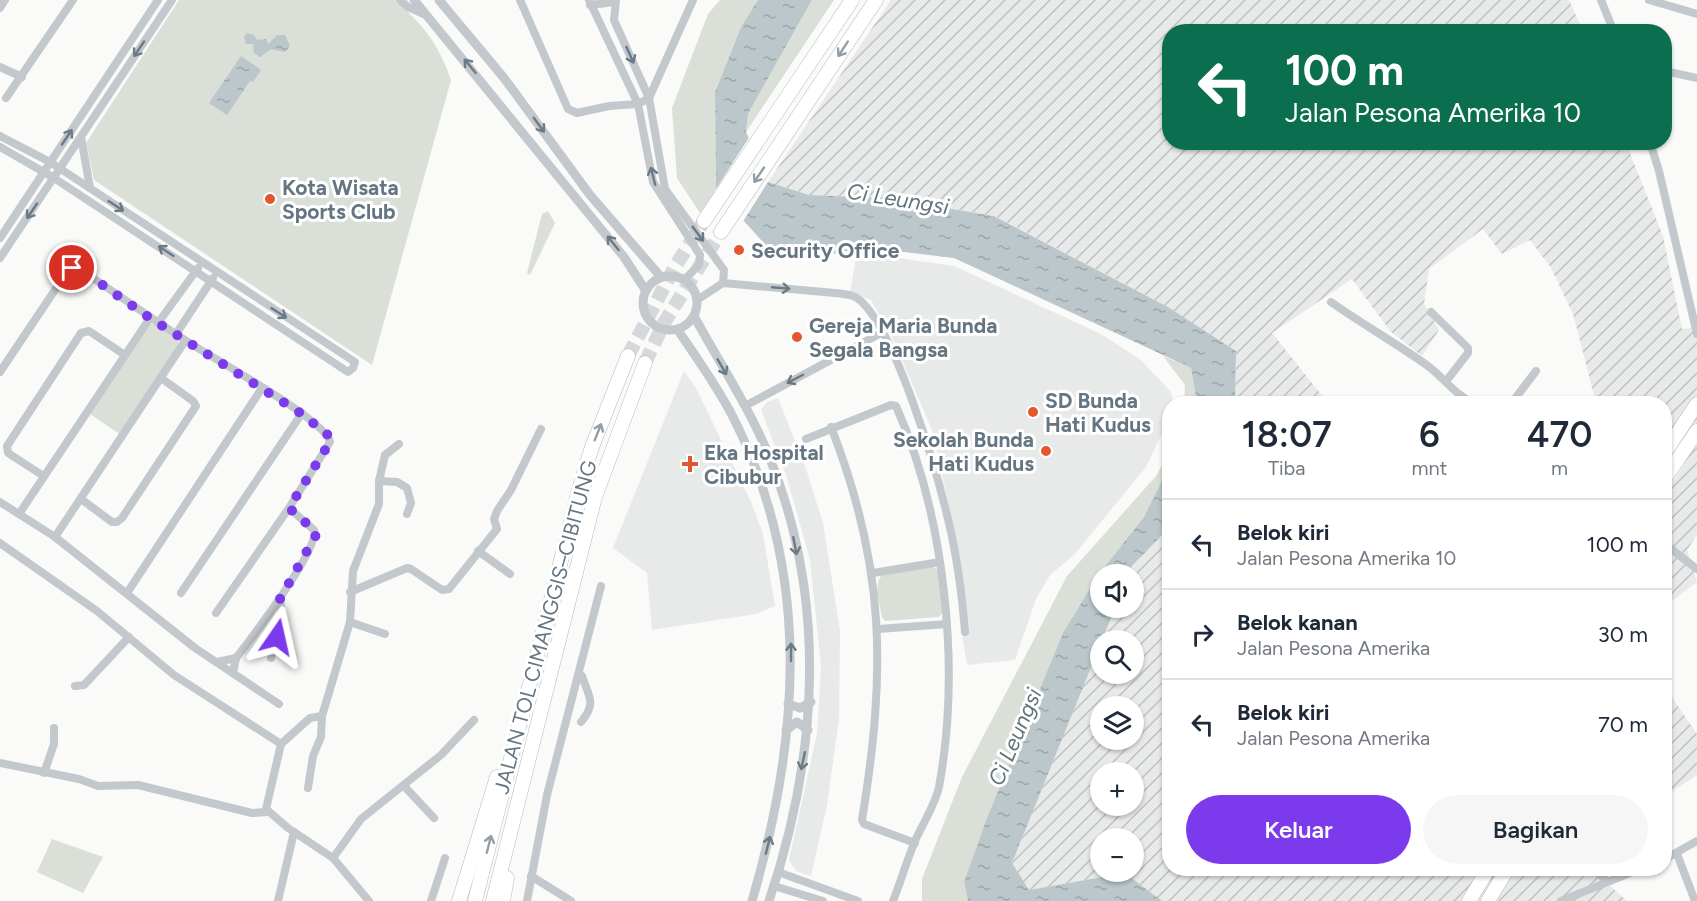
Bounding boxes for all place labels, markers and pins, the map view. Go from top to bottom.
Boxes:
place label: Kota Wisata Sports Club [282,175,399,224]
marker: Kota Wisata Sports Club [263,192,277,206]
place label: Security Office [751,238,900,263]
pin [46,242,97,293]
marker: Security Office [732,243,746,257]
place label: Gereja Maria Bunda Segala Bangsa [809,313,997,362]
marker: Gereja Maria Bunda Segala Bangsa [790,330,804,344]
place label: SD Bunda Hati Kudus [1045,388,1151,437]
marker: SD Bunda Hati Kudus [1026,405,1040,419]
place label: Sekolah Bunda Hati Kudus [893,427,1034,476]
place label: Eka Hospital Cibubur [704,440,824,489]
marker: Sekolah Bunda Hati Kudus [1039,444,1053,458]
marker: Eka Hospital Cibubur [681,455,699,473]

